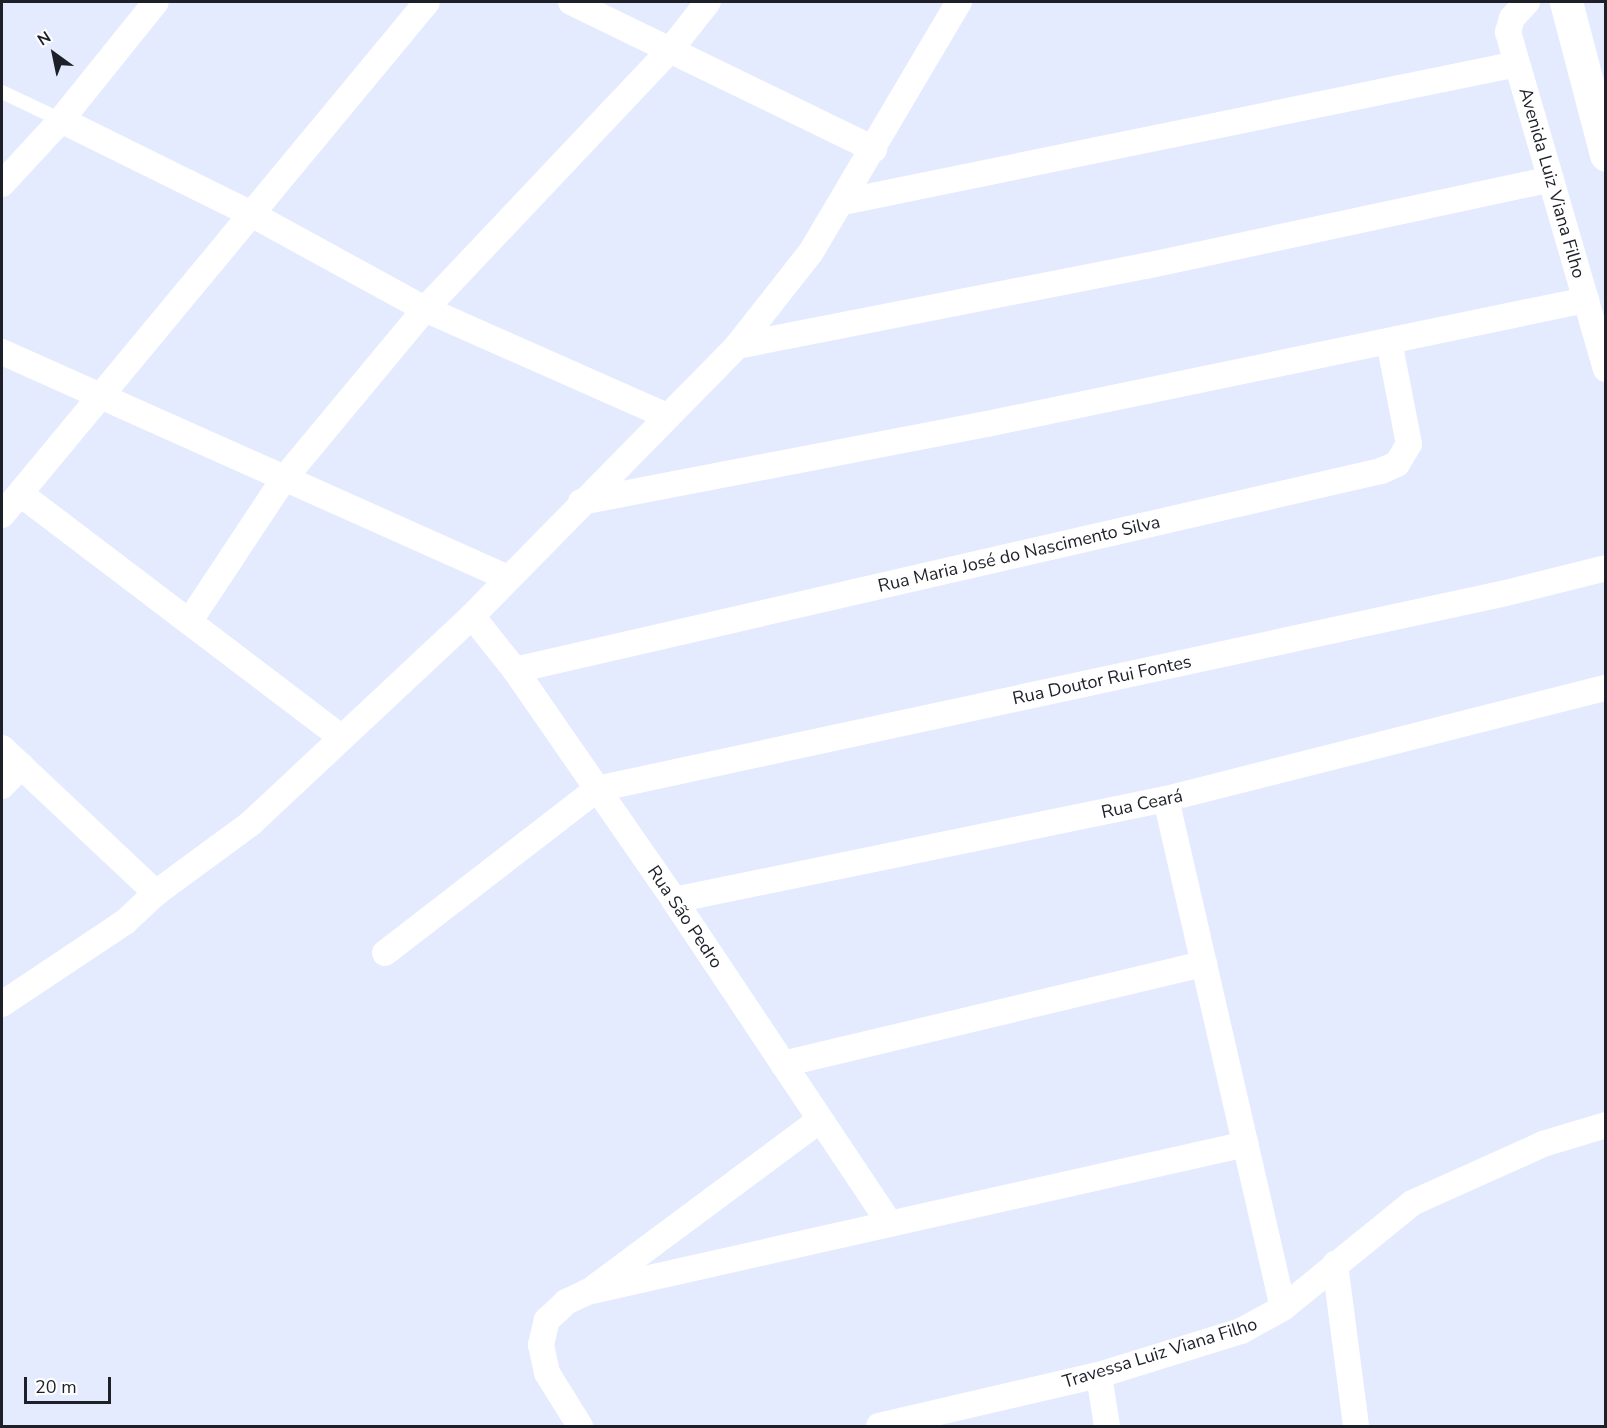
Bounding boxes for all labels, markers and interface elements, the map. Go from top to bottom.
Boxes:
north arrow [24,24,84,84]
text: N [33,26,55,51]
street label: Avenida Luiz Viana Filho [1514,85,1590,281]
street label: Rua Maria José do Nascimento Silva [876,511,1162,597]
street label: Rua Doutor Rui Fontes [1011,650,1193,710]
street label: Rua Ceará [1099,785,1185,823]
street label: Rua São Pedro [643,862,727,972]
street label: Travessa Luiz Viana Filho [1060,1313,1260,1393]
scale bar [27,1365,114,1403]
text: 20 m [35,1375,77,1399]

